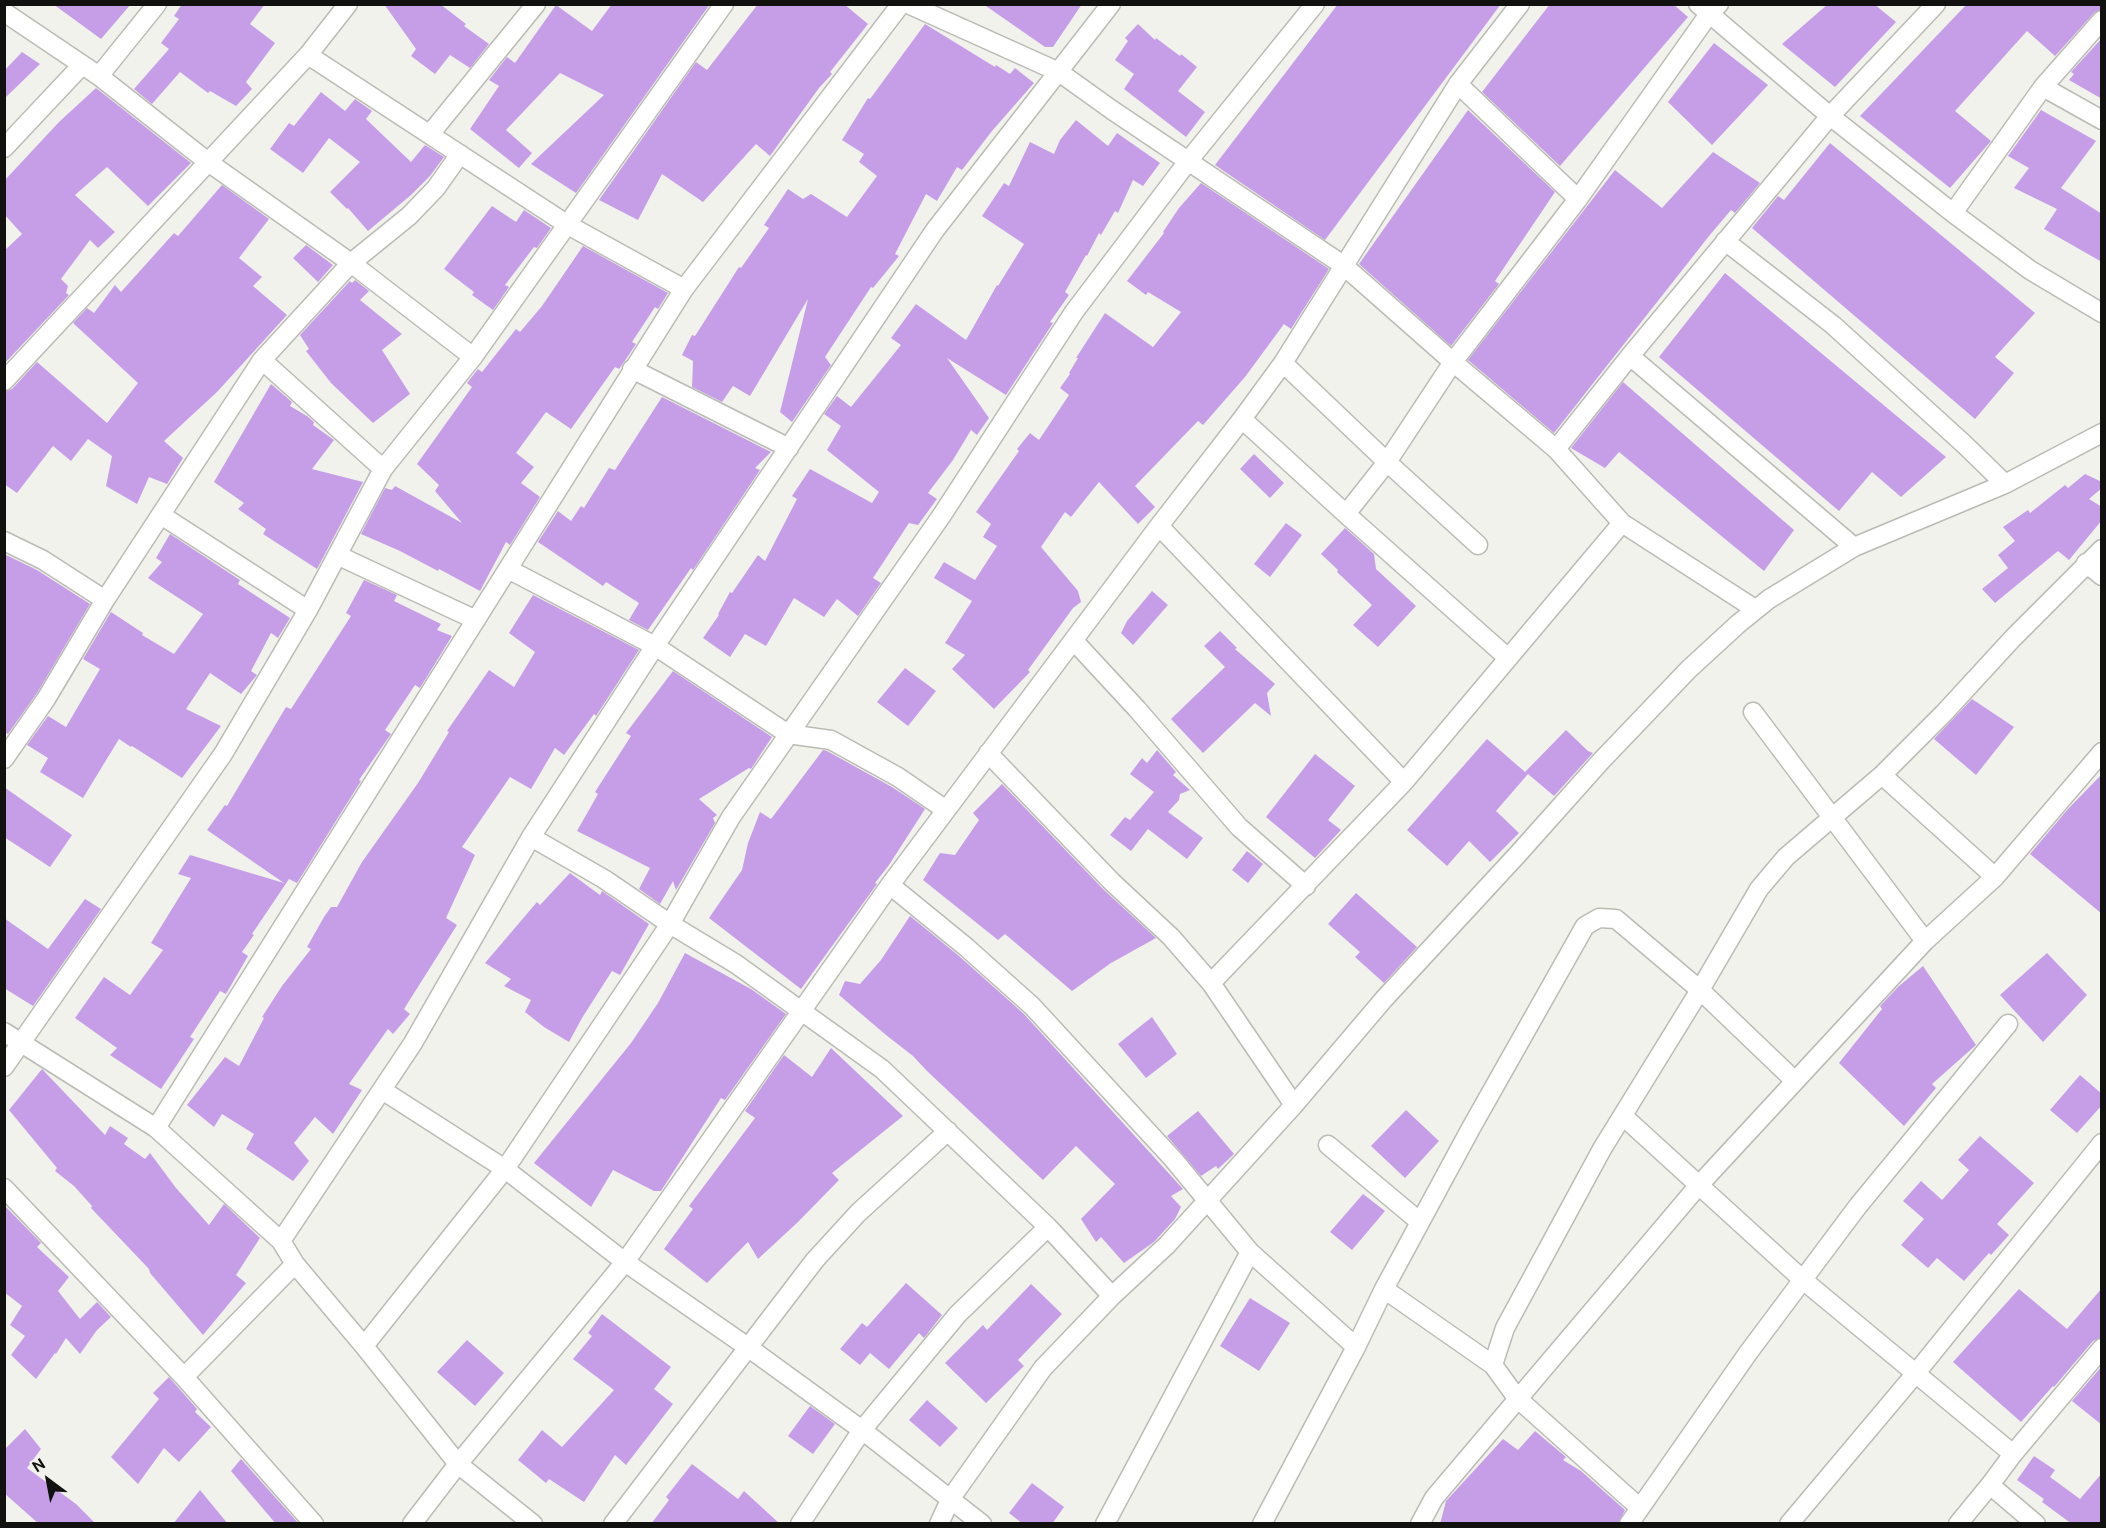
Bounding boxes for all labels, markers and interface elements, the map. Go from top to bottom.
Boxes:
north arrow [18,1450,78,1510]
text: N [29,1454,48,1476]

